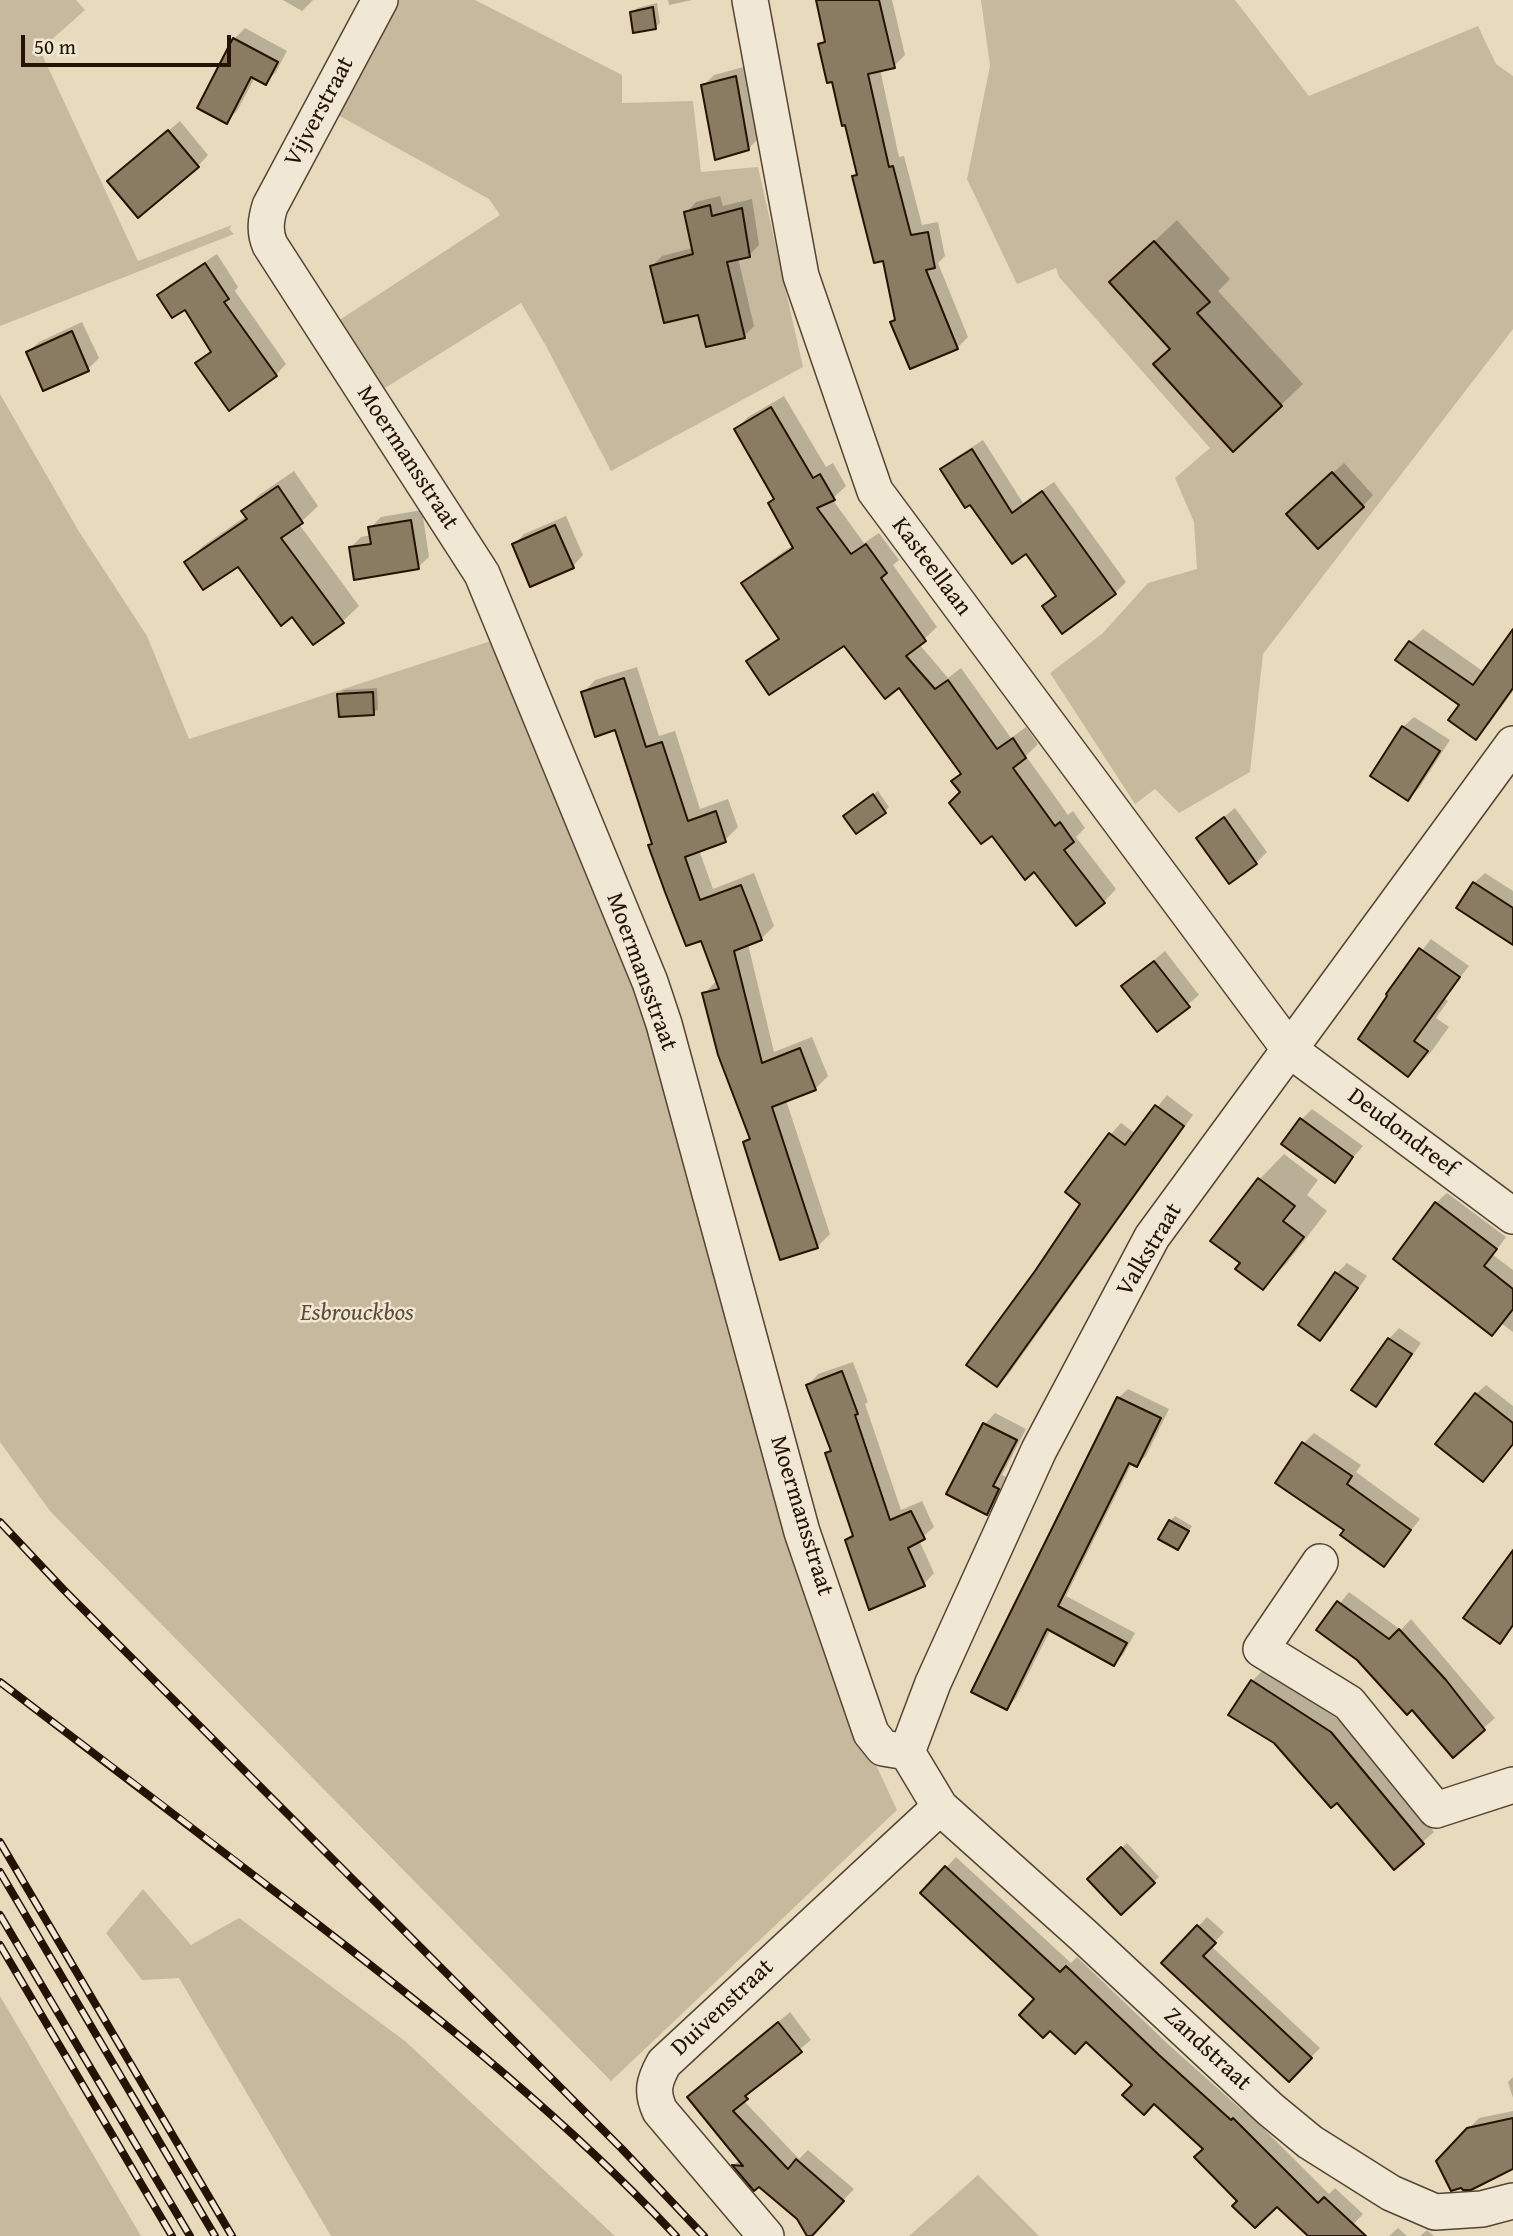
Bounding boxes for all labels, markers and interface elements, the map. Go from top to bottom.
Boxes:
scale bar [24,21,234,65]
text: 50 m [34,31,76,62]
street label: Vijverstraat [279,52,361,172]
street label: Moermansstraat [350,381,464,535]
street label: Kasteellaan [885,512,977,622]
street label: Moermansstraat [599,889,683,1055]
street label: Deudondreef [1341,1082,1463,1184]
street label: Valkstraat [1111,1198,1189,1302]
park label: Esbrouckbos [300,1300,414,1328]
street label: Moermansstraat [763,1432,839,1600]
street label: Duivenstraat [666,1953,780,2063]
street label: Zandstraat [1157,2002,1257,2098]

